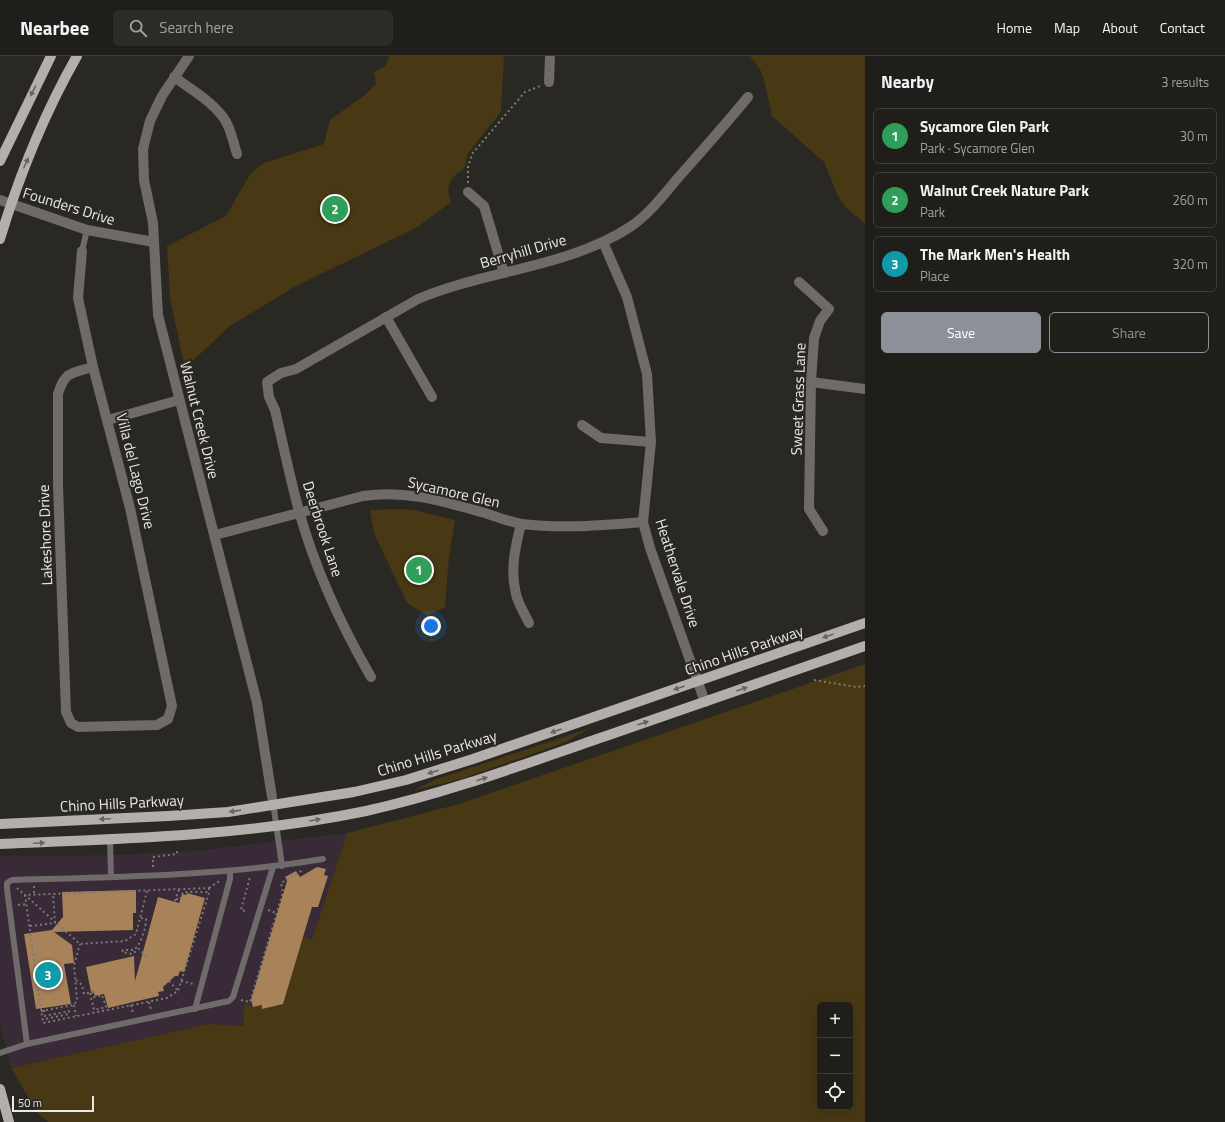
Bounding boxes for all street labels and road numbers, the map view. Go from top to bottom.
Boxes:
street label: Founders Drive [20,181,118,231]
street label: Berryhill Drive [477,228,569,274]
street label: Sweet Grass Lane [785,342,811,456]
street label: Walnut Creek Drive [174,359,226,481]
street label: Villa del Lago Drive [111,411,161,531]
street label: Sycamore Glen [406,470,502,514]
street label: Deerbrook Lane [297,478,349,580]
street label: Lakeshore Drive [32,484,58,586]
street label: Heathervale Drive [650,516,706,630]
street label: Chino Hills Parkway [682,619,806,681]
street label: Chino Hills Parkway [374,724,500,782]
street label: Chino Hills Parkway [59,788,185,818]

